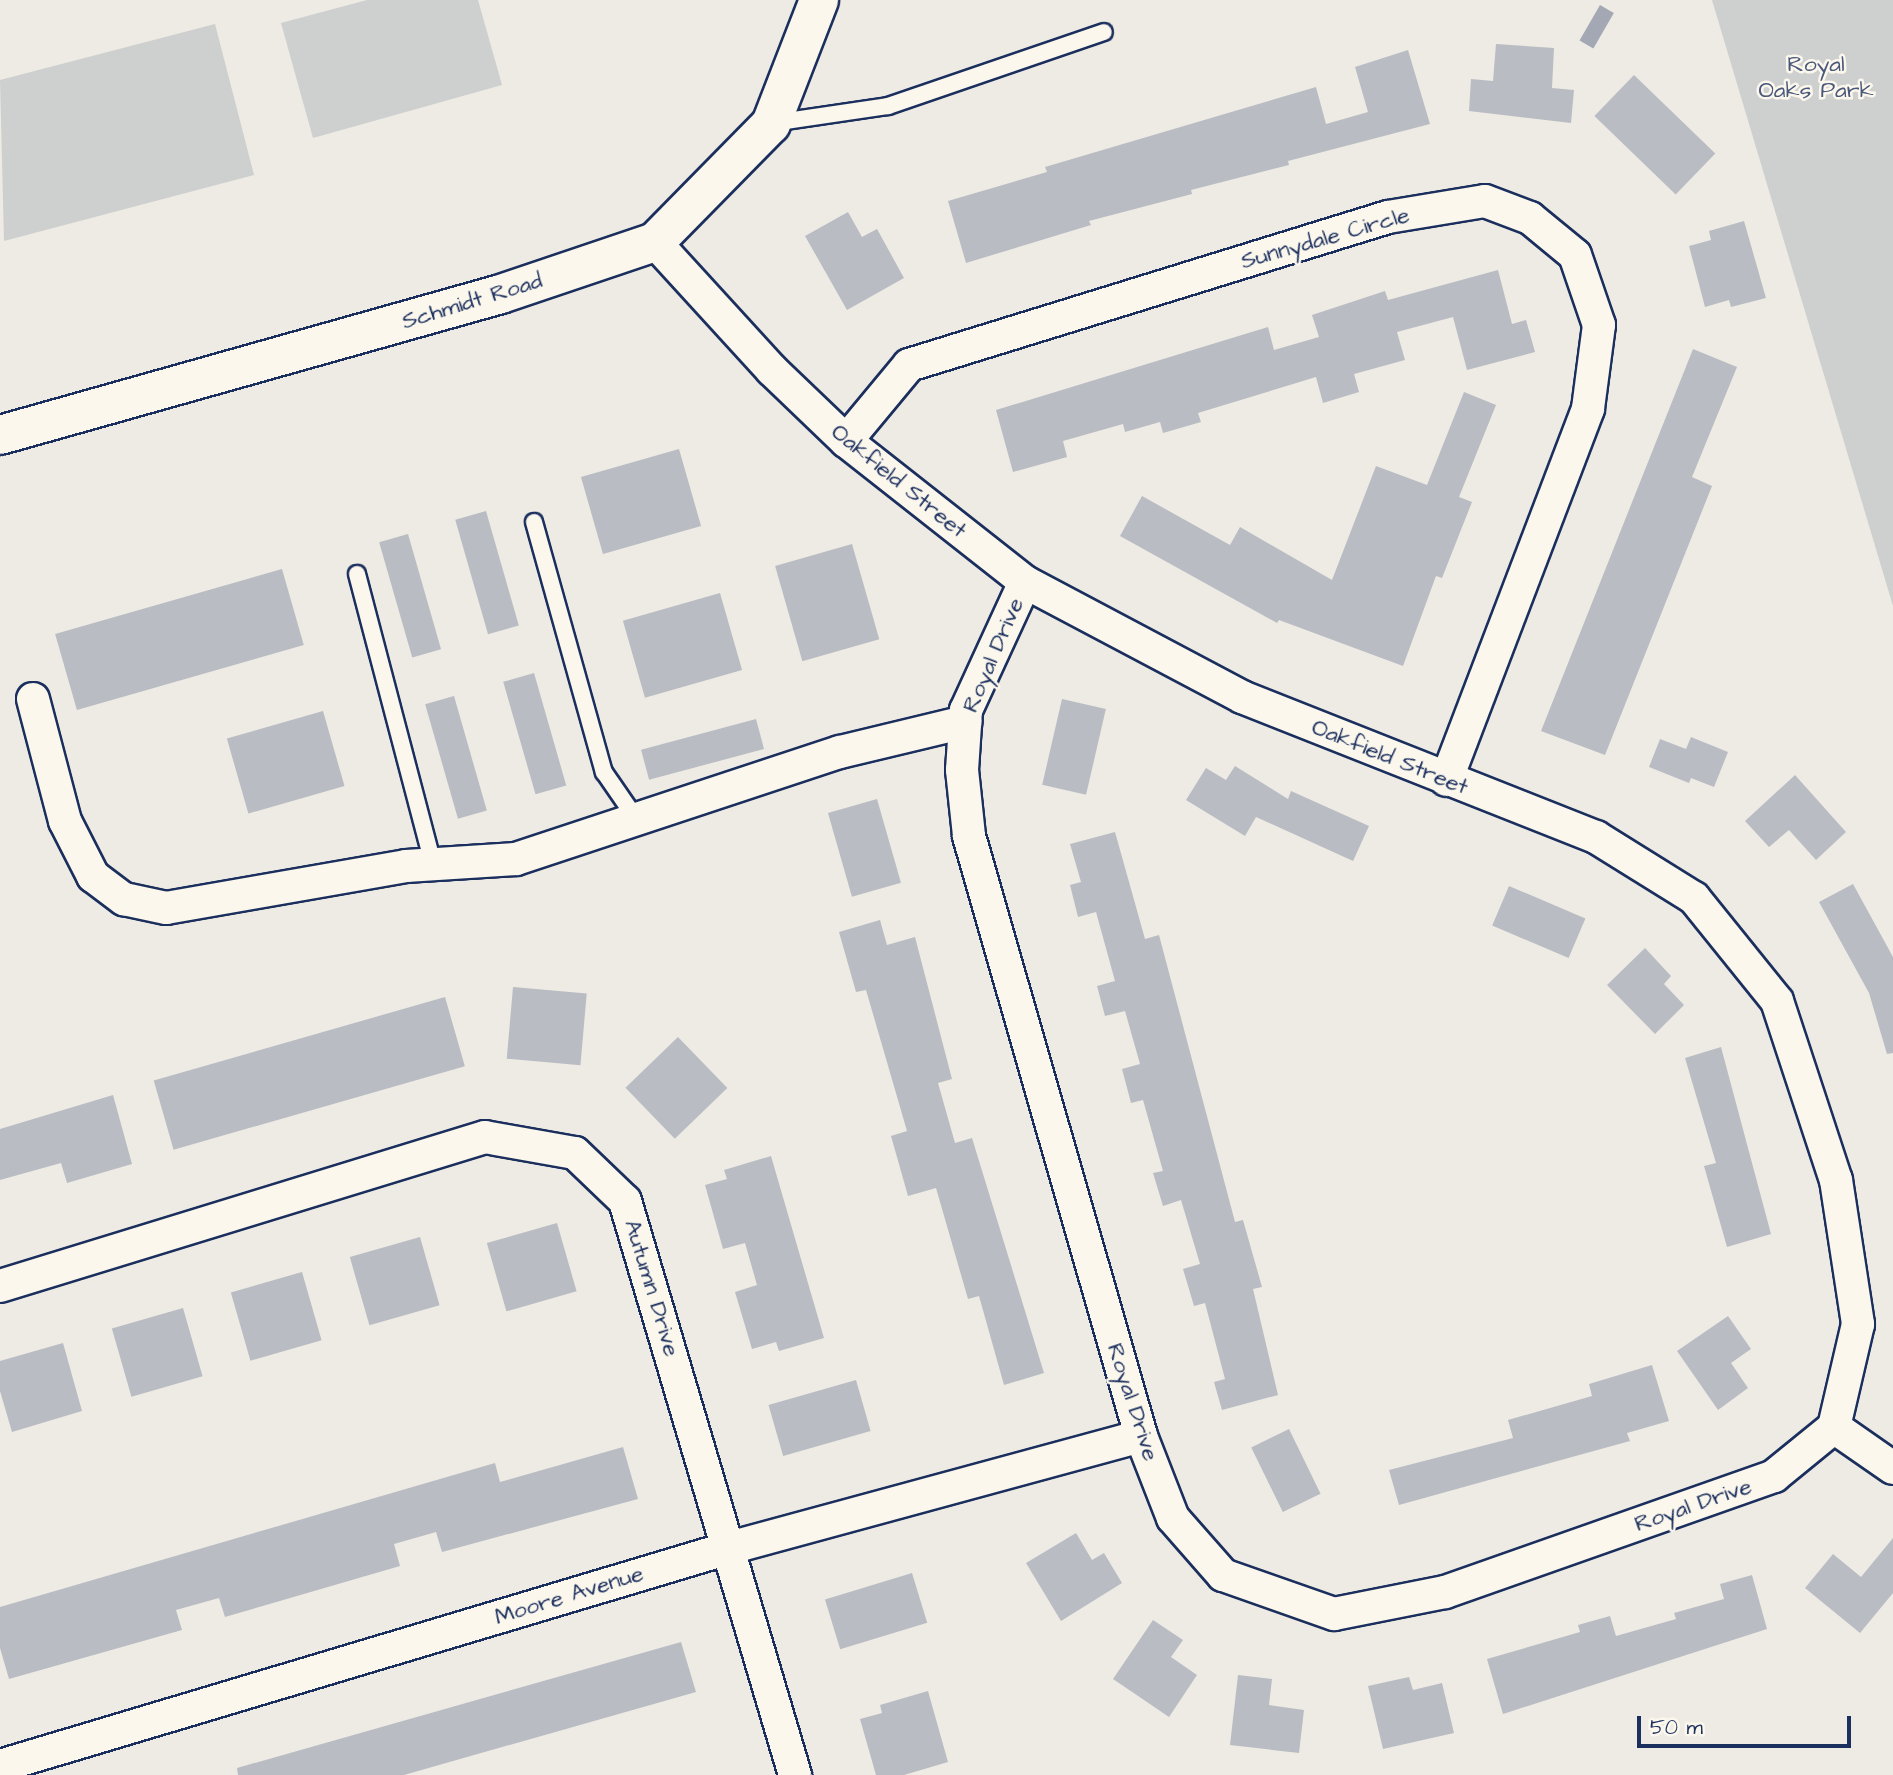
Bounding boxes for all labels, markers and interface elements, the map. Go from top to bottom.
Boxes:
park label: Royal Oaks Park [1758,50,1874,104]
street label: Sunnydale Circle [1238,201,1412,275]
street label: Schmidt Road [399,267,545,335]
street label: Oakfield Street [826,418,972,544]
street label: Royal Drive [956,593,1030,717]
street label: Oakfield Street [1308,713,1472,801]
street label: Autumn Drive [618,1216,686,1360]
street label: Royal Drive [1101,1340,1165,1464]
street label: Royal Drive [1631,1472,1755,1538]
street label: Moore Avenue [491,1559,647,1631]
scale bar [1641,1702,1854,1746]
text: 50 m [1650,1713,1703,1742]

